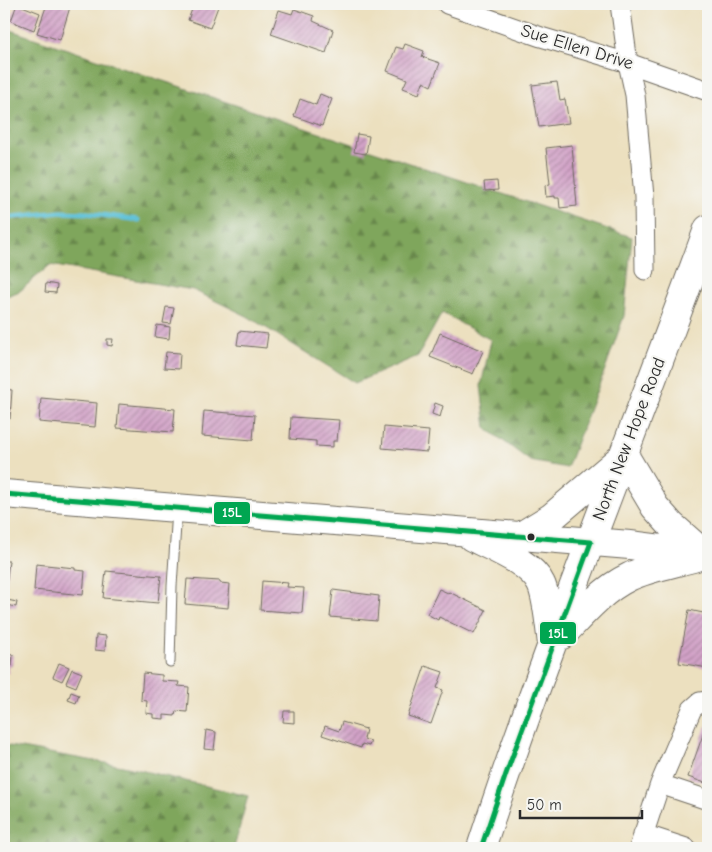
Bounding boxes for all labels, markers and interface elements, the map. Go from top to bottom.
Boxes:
street label: Sue Ellen Drive [518,20,636,74]
street label: North New Hope Road [588,355,670,523]
line badge: 15L [213,501,251,525]
text: 15L [222,504,242,521]
unlabelled marker [526,532,536,542]
line badge: 15L [539,621,577,645]
text: 15L [548,625,568,642]
scale bar [520,787,642,819]
text: 50 m [527,796,562,814]

